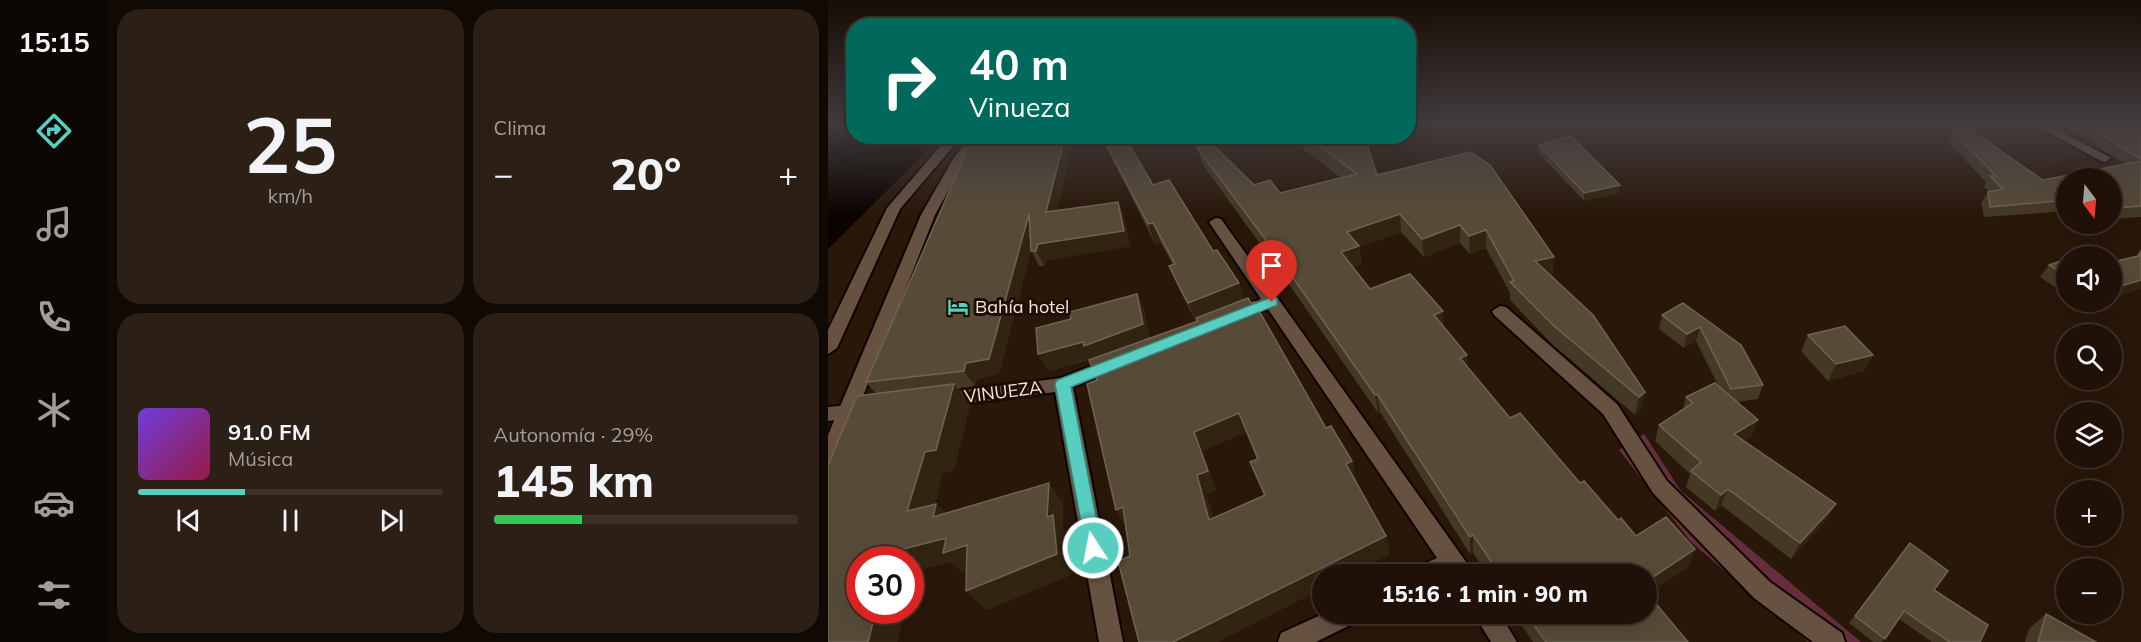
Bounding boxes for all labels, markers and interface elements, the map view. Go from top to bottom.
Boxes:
text: 15:15 [18,25,90,59]
text: 40 m [969,38,1069,91]
icon: right [870,42,948,120]
text: Vinueza [969,90,1070,124]
text: 25 [243,95,337,193]
icon: directions [33,110,75,152]
text: Clima [494,115,546,140]
text: 20° [610,145,681,201]
text: − [494,153,513,194]
text: + [778,153,798,194]
north arrow [2056,168,2122,234]
map controls [2056,168,2122,624]
text: km/h [268,183,313,208]
icon: music [33,203,75,245]
pin [1246,240,1297,302]
button: sound [2056,246,2122,312]
icon: arrive [1255,249,1288,282]
hotel icon: Bahía hotel [946,295,970,319]
place label: Bahía hotel [975,295,1069,318]
icon: phone [33,296,75,338]
button: search [2056,324,2122,390]
street label: VINUEZA [963,375,1043,408]
icon: climate [33,389,75,431]
button: layers [2056,402,2122,468]
text: 91.0 FM [228,418,311,446]
text: Autonomía · 29% [494,422,653,447]
text: Música [228,446,293,471]
text: 145 km [494,452,654,508]
button: + [2056,480,2122,546]
icon: car [33,482,75,524]
icon: previous [172,504,205,537]
icon: pause [274,504,307,537]
icon: next [375,504,408,537]
position arrow [1061,516,1125,580]
speed limit sign: 30 [846,546,924,624]
button: − [2056,558,2122,624]
icon: filters [33,574,75,616]
text: 15:16 · 1 min · 90 m [1381,580,1588,608]

